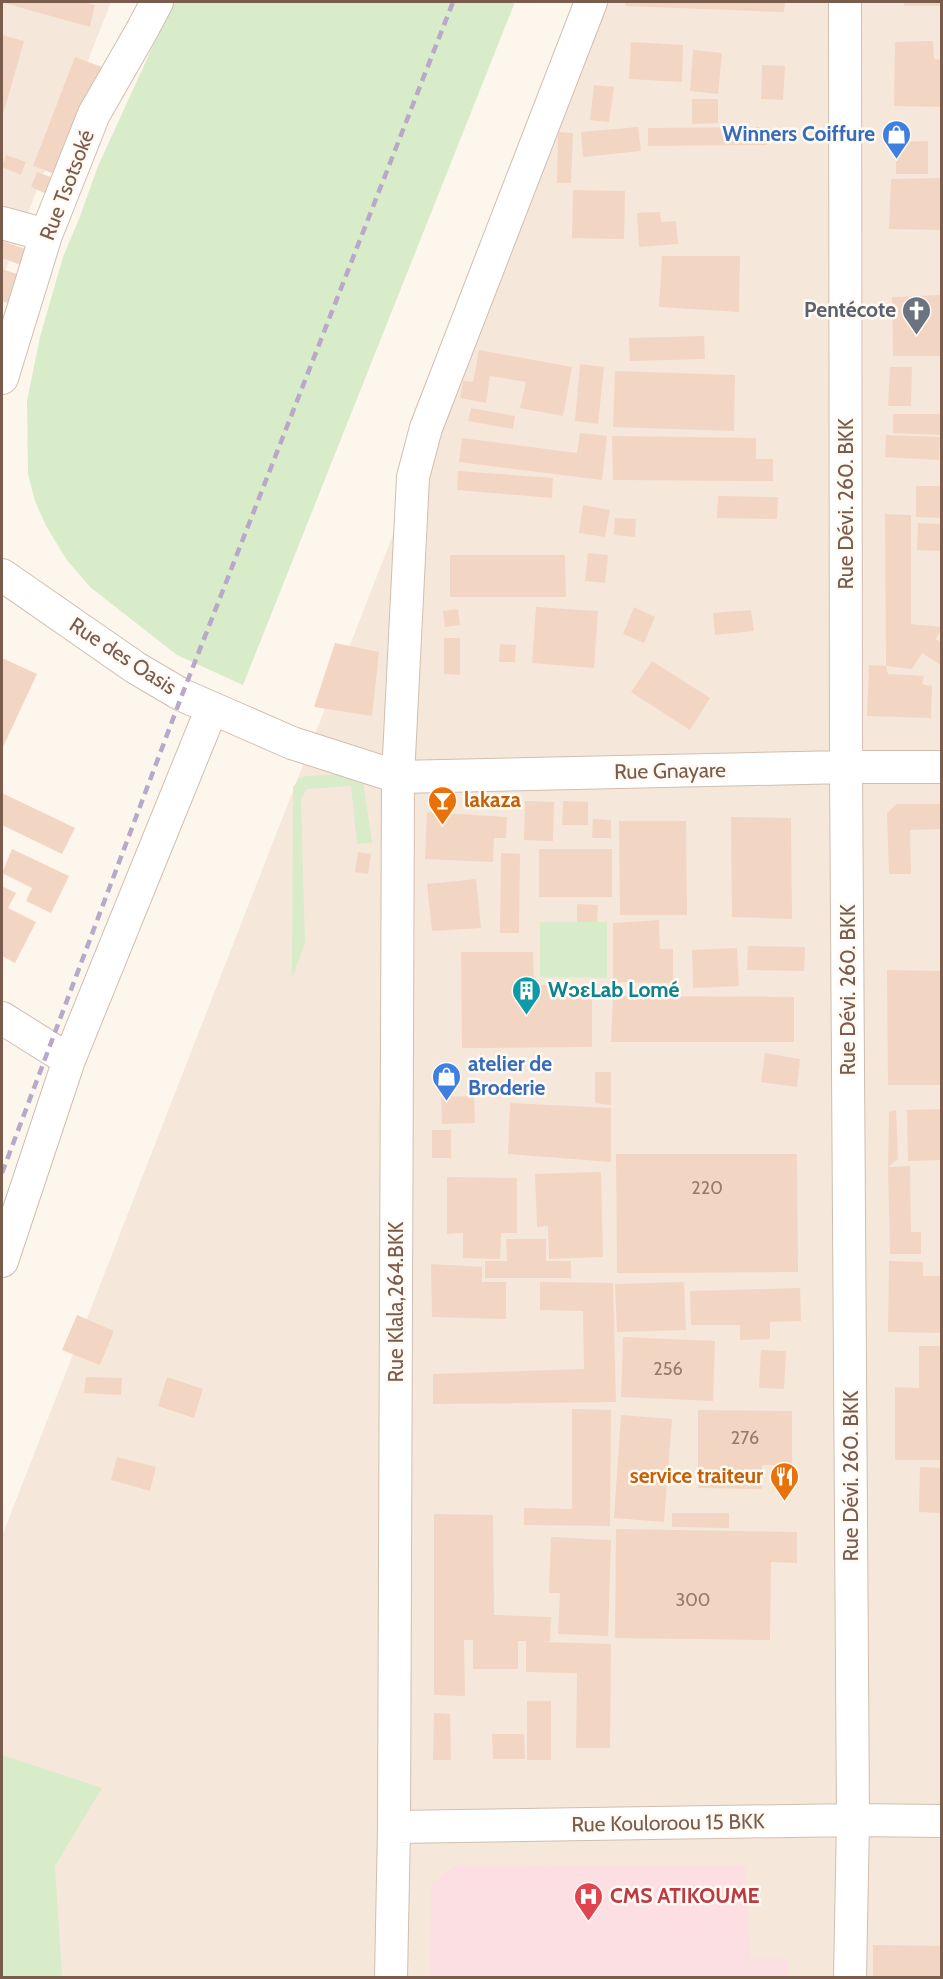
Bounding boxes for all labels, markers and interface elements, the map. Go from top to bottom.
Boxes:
shop icon: Winners Coiffure [880,118,912,160]
place label: Winners Coiffure [722,121,875,146]
street label: Rue Tsotsoké [34,126,99,243]
church icon: Pentécote [901,294,933,336]
place label: Pentécote [804,297,896,322]
street label: Rue Dévi. 260. BKK [833,418,858,590]
street label: Rue des Oasis [65,612,182,700]
street label: Rue Gnayare [614,757,726,784]
bar icon: lakaza [427,784,459,826]
place label: lakaza [464,787,521,812]
street label: Rue Dévi. 260. BKK [835,904,860,1076]
building icon: WɔɛLab Lomé [511,974,543,1016]
place label: WɔɛLab Lomé [548,977,680,1002]
place label: atelier de Broderie [468,1051,552,1100]
shop icon: atelier de Broderie [431,1060,463,1102]
house number: 220 [691,1177,723,1199]
street label: Rue Klala,264.BKK [383,1221,408,1382]
house number: 256 [653,1358,683,1380]
street label: Rue Dévi. 260. BKK [838,1390,863,1562]
house number: 276 [731,1427,759,1449]
restaurant icon: service traiteur [768,1460,800,1502]
place label: service traiteur [630,1463,763,1488]
house number: 300 [676,1589,710,1611]
street label: Rue Kouloroou 15 BKK [571,1808,765,1837]
hospital icon: CMS ATIKOUME [573,1880,605,1922]
place label: CMS ATIKOUME [610,1883,760,1908]

